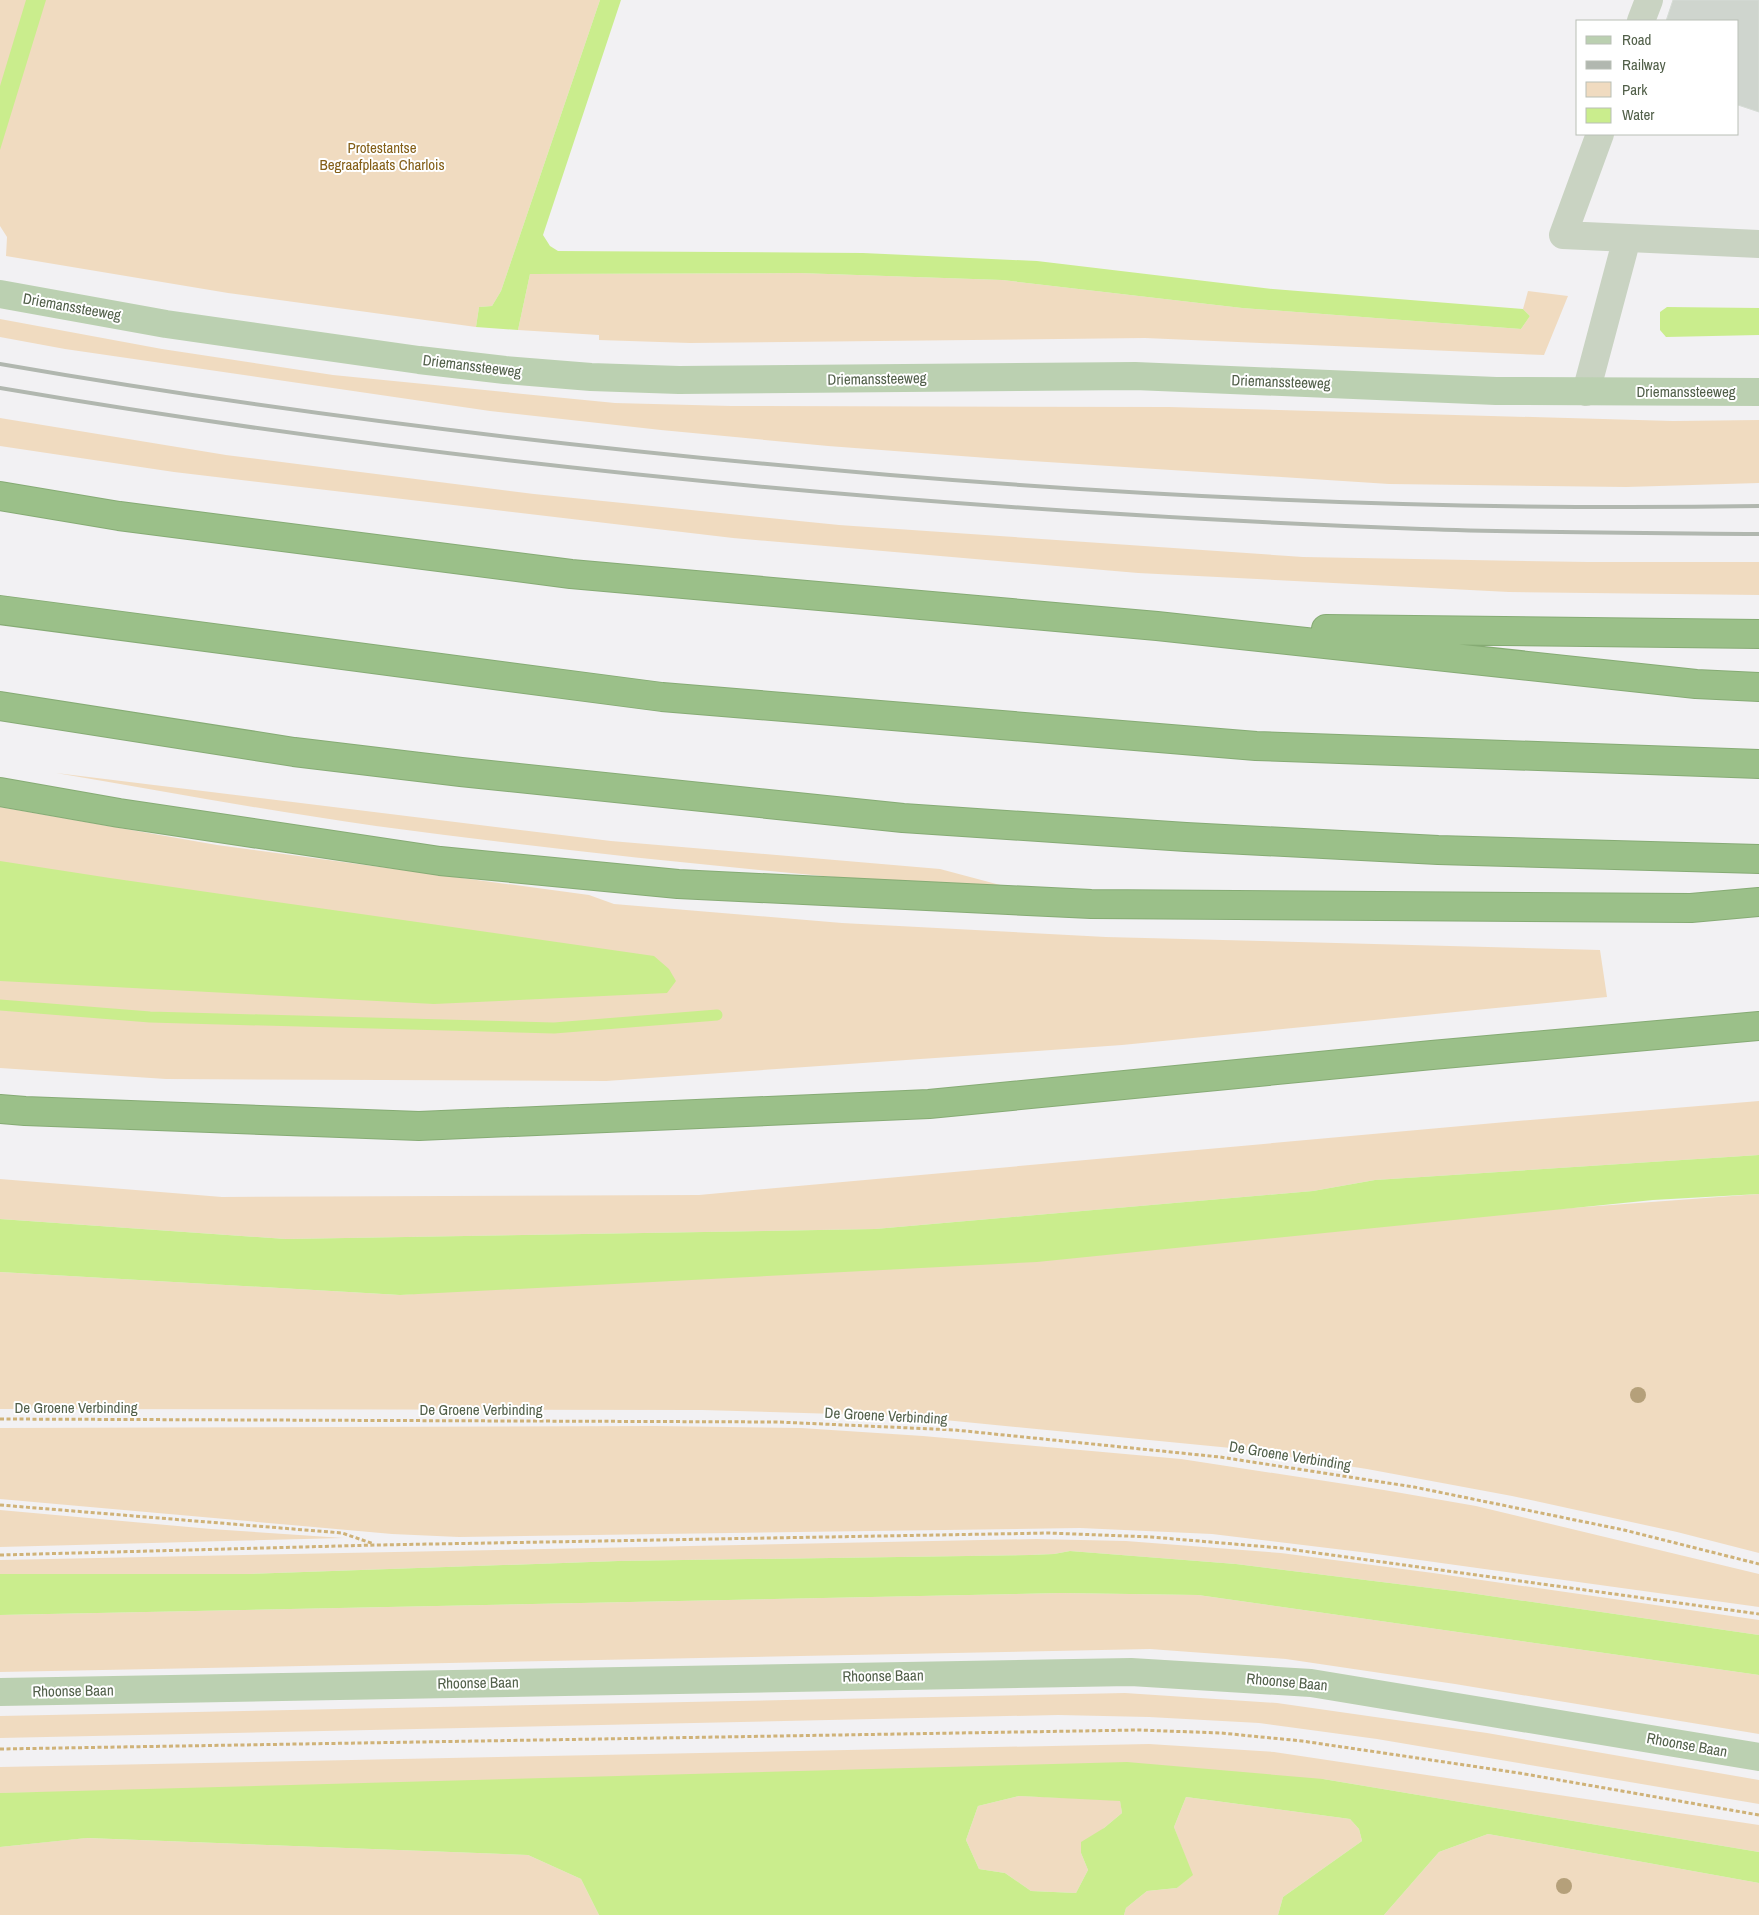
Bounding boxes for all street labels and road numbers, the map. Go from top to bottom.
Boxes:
street label: Driemanssteeweg [21,288,123,325]
street label: Driemanssteeweg [422,349,523,382]
street label: Driemanssteeweg [827,367,927,390]
street label: Driemanssteeweg [1231,369,1331,394]
street label: Driemanssteeweg [1636,381,1736,402]
street label: De Groene Verbinding [14,1397,138,1418]
street label: De Groene Verbinding [419,1399,543,1420]
street label: De Groene Verbinding [824,1402,948,1429]
street label: De Groene Verbinding [1228,1436,1353,1476]
street label: Rhoonse Baan [842,1664,924,1687]
street label: Rhoonse Baan [1246,1667,1328,1696]
street label: Rhoonse Baan [437,1671,519,1694]
street label: Rhoonse Baan [32,1679,114,1702]
street label: Rhoonse Baan [1645,1727,1729,1762]

